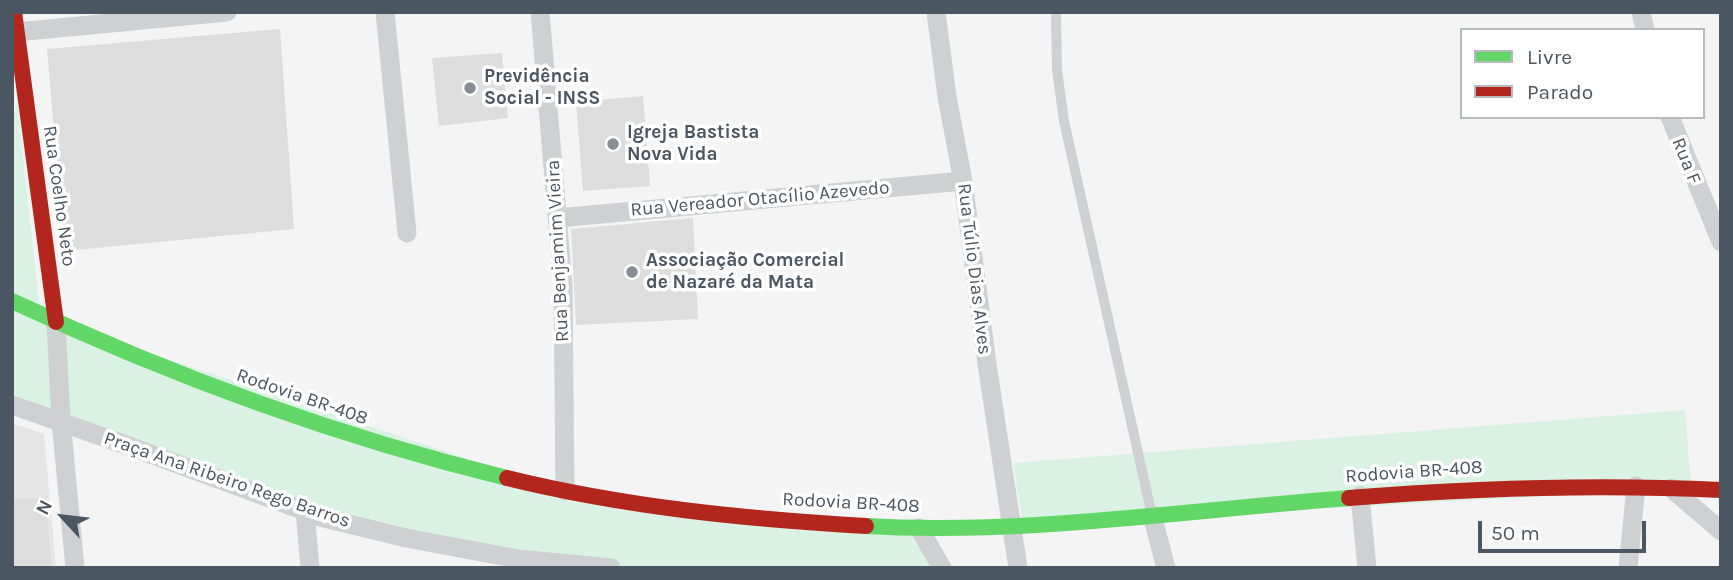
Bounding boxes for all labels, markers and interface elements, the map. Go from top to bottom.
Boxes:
legend [1460,28,1705,119]
text: Livre [1527,45,1572,69]
place label: Previdência Social - INSS [484,66,600,110]
marker: Previdência Social - INSS [462,80,478,96]
text: Parado [1527,80,1593,104]
place label: Igreja Bastista Nova Vida [627,122,759,166]
street label: Rua Coelho Neto [38,124,80,268]
street label: Rua F [1666,134,1706,188]
marker: Igreja Bastista Nova Vida [605,136,621,152]
street label: Rua Benjamim Vieira [542,159,574,343]
street label: Rua Vereador Otacílio Azevedo [630,176,890,222]
street label: Rua Túlio Dias Alves [952,182,996,356]
place label: Associação Comercial de Nazaré da Mata [646,250,844,294]
marker: Associação Comercial de Nazaré da Mata [624,264,640,280]
street label: Rodovia BR-408 [233,364,371,430]
street label: Praça Ana Ribeiro Rego Barros [101,427,353,533]
street label: Rodovia BR-408 [1345,456,1483,488]
north arrow [28,482,98,552]
street label: Rodovia BR-408 [782,488,920,518]
text: N [31,496,57,519]
scale bar [1481,506,1649,550]
text: 50 m [1491,521,1540,545]

